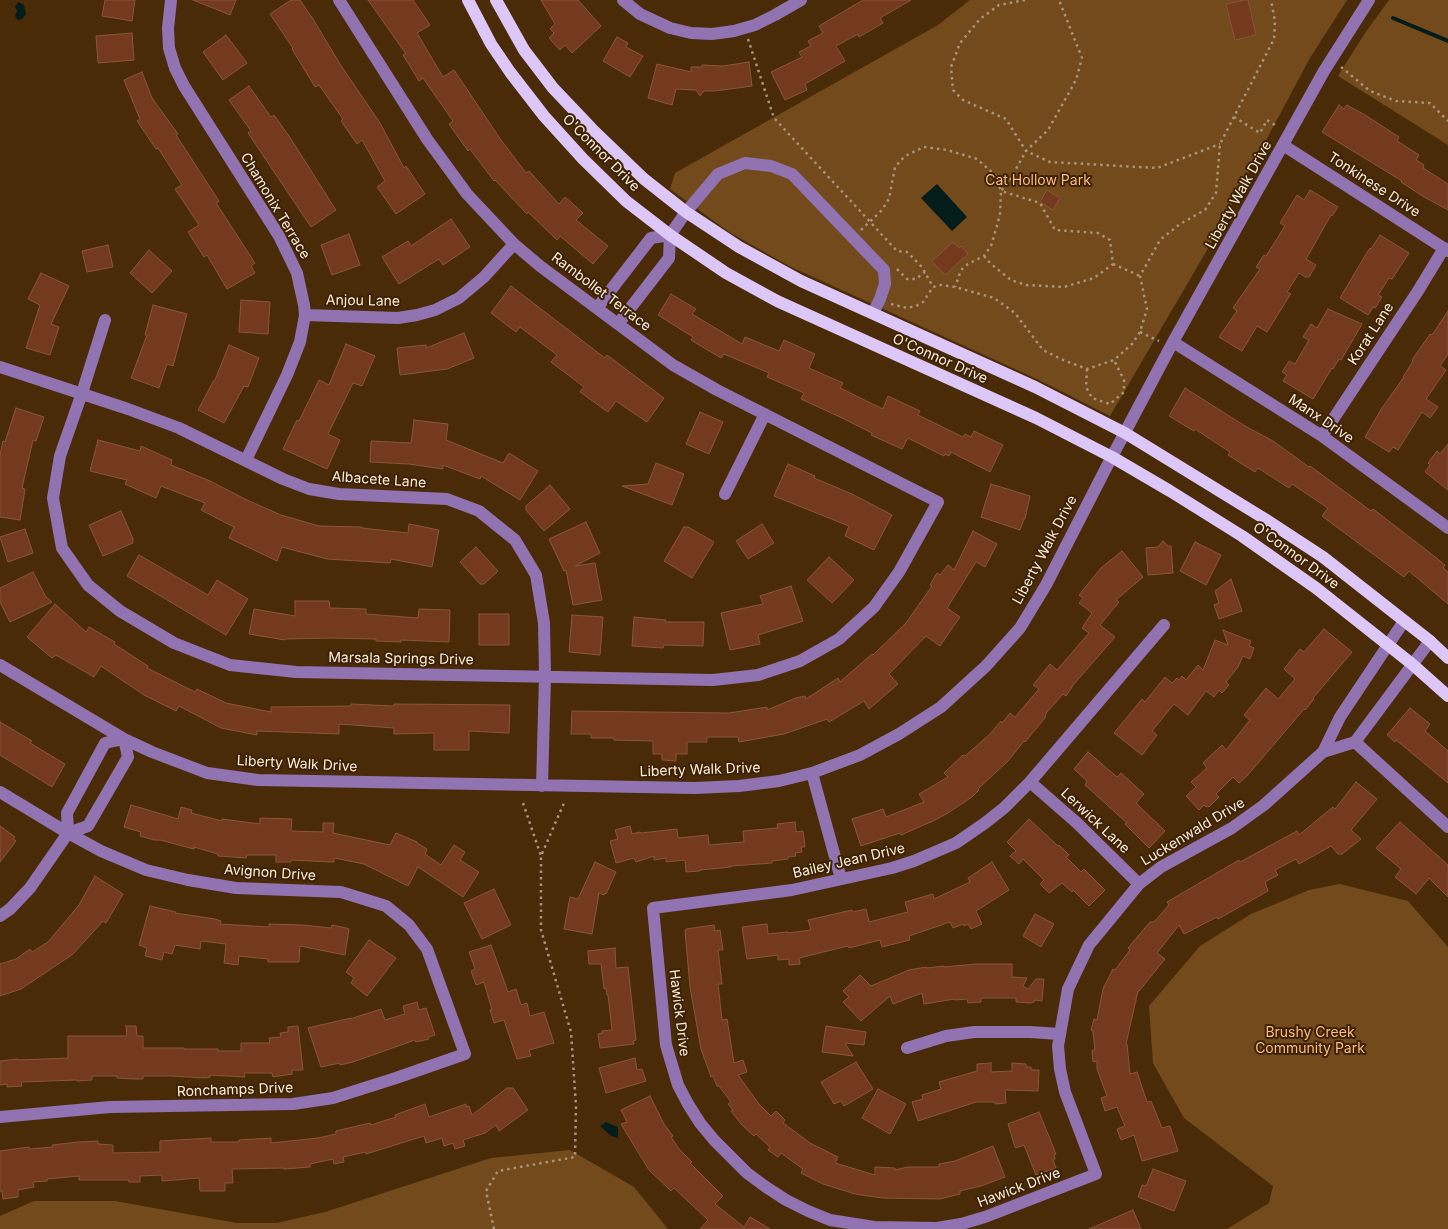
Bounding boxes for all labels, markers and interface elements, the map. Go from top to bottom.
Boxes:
street label: O'Connor Drive [559,111,643,195]
street label: Liberty Walk Drive [1202,138,1276,252]
street label: Tonkinese Drive [1325,149,1423,221]
street label: Chamonix Terrace [237,150,313,262]
park label: Cat Hollow Park [985,173,1091,189]
street label: Rambollet Terrace [548,249,654,335]
street label: Anjou Lane [326,292,400,310]
street label: Korat Lane [1345,300,1397,368]
street label: O'Connor Drive [890,330,990,388]
street label: Manx Drive [1285,391,1357,447]
street label: Albacete Lane [331,468,427,492]
street label: Liberty Walk Drive [1009,493,1081,607]
street label: O'Connor Drive [1250,519,1342,593]
street label: Marsala Springs Drive [328,649,474,669]
street label: Liberty Walk Drive [236,752,358,776]
street label: Liberty Walk Drive [639,759,761,781]
street label: Lerwick Lane [1057,785,1133,857]
street label: Luckenwald Drive [1138,794,1248,870]
street label: Bailey Jean Drive [791,840,907,882]
street label: Avignon Drive [223,861,317,885]
street label: Hawick Drive [665,969,693,1057]
park label: Brushy Creek Community Park [1255,1025,1365,1058]
street label: Ronchamps Drive [176,1080,294,1100]
street label: Hawick Drive [975,1164,1063,1212]

